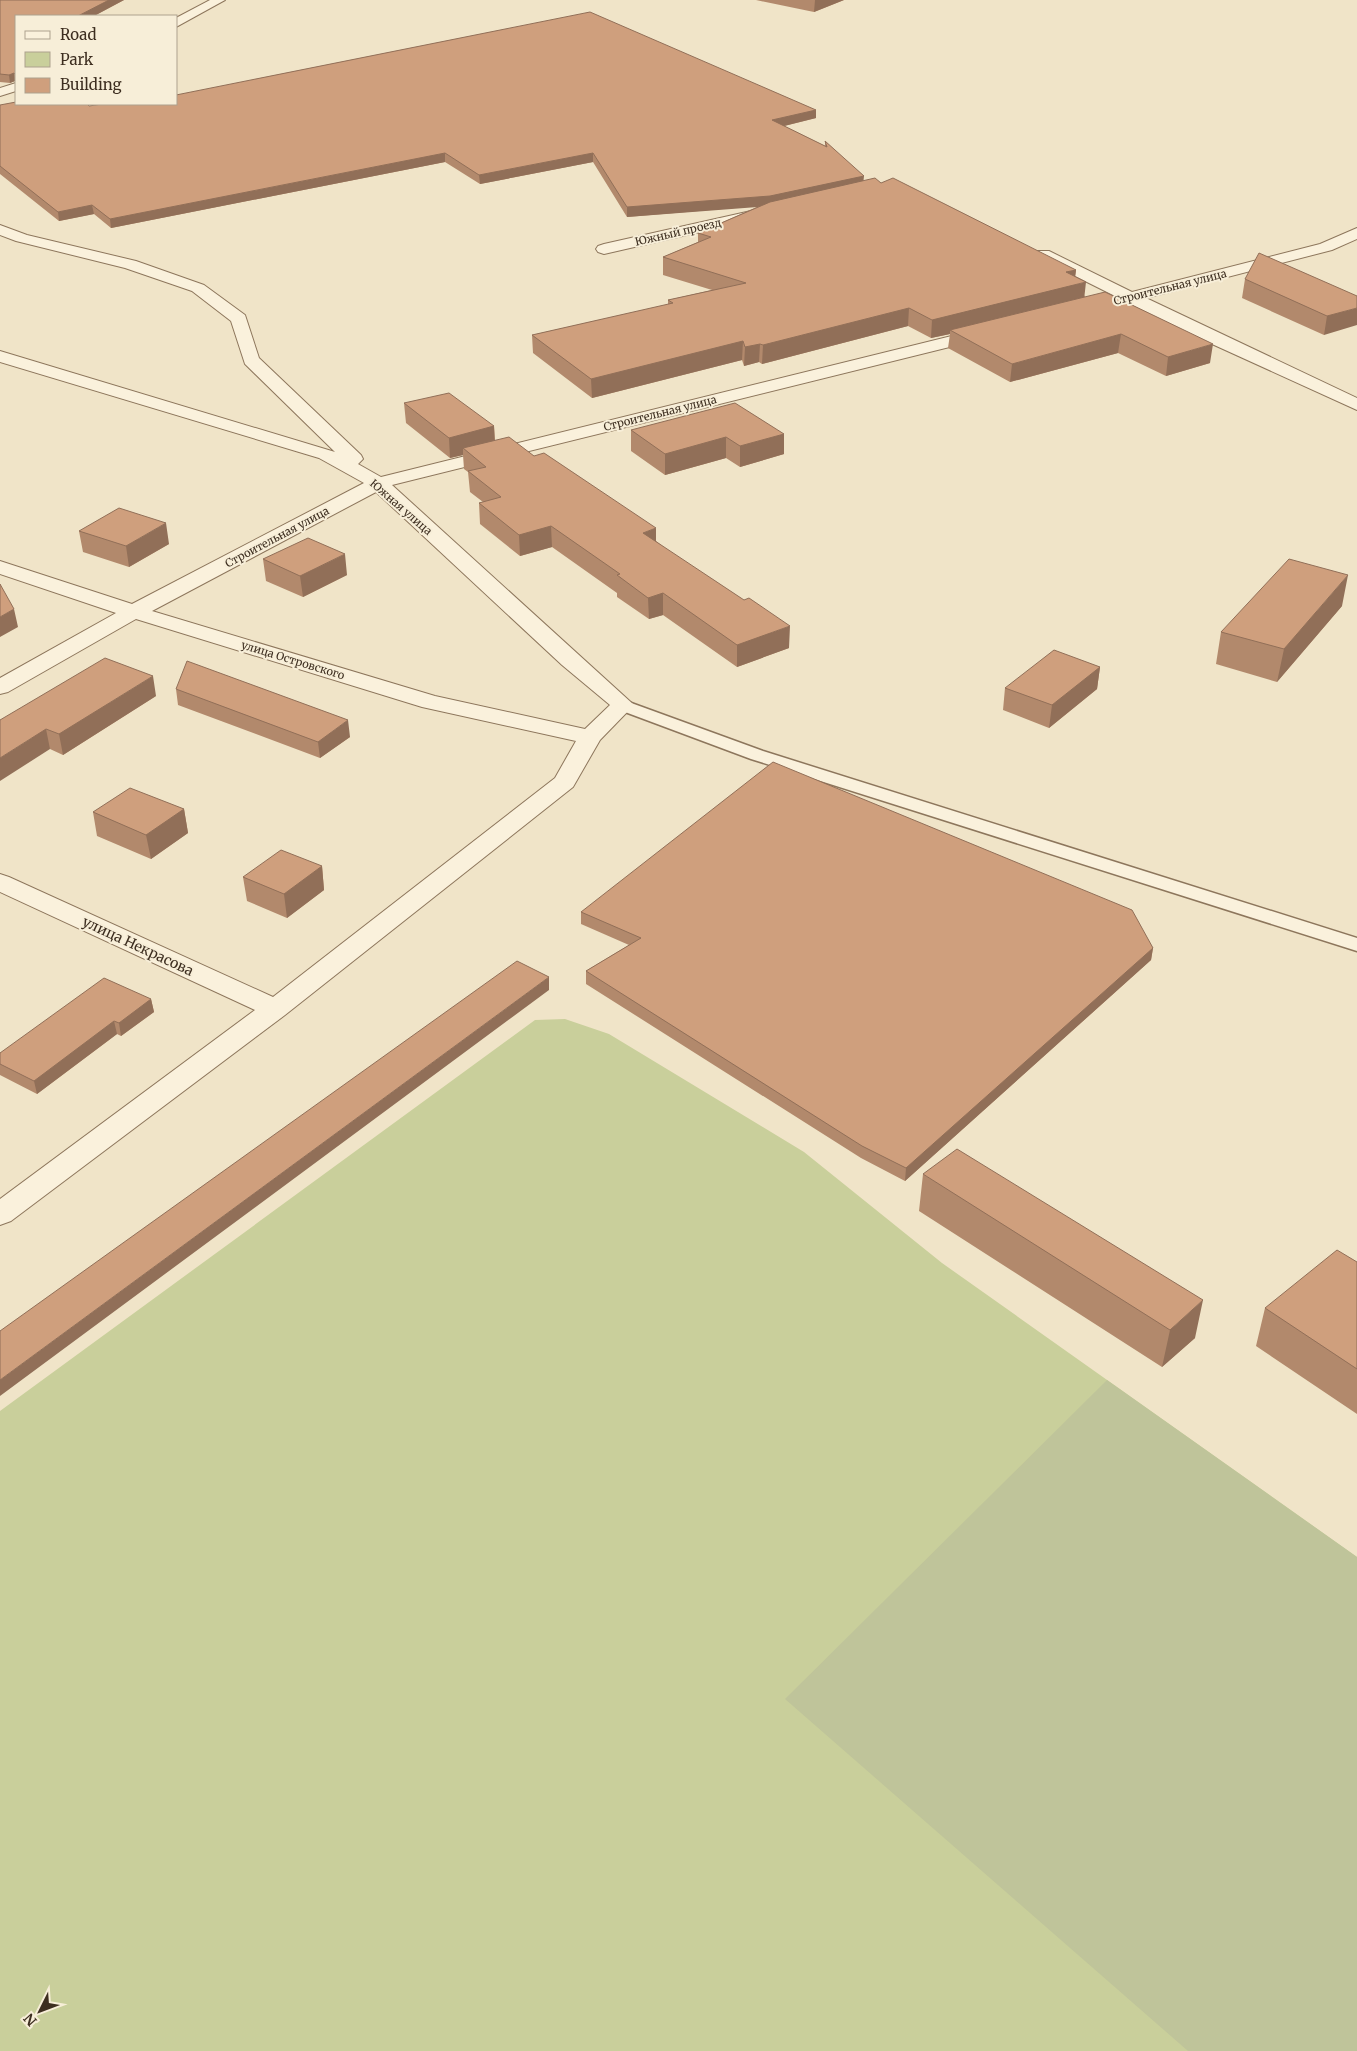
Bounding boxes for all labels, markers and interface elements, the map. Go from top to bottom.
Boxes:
legend [15,15,178,105]
text: Road [60,25,96,44]
text: Park [60,50,94,69]
text: Building [60,75,122,94]
street label: Южный проезд [633,215,723,249]
street label: Строительная улица [1112,266,1228,308]
street label: Строительная улица [602,392,718,434]
street label: Южная улица [367,476,435,538]
street label: Строительная улица [223,504,332,570]
street label: улица Островского [240,638,347,683]
street label: улица Некрасова [79,912,197,980]
north arrow [15,1986,65,2036]
text: N [20,2010,41,2030]

